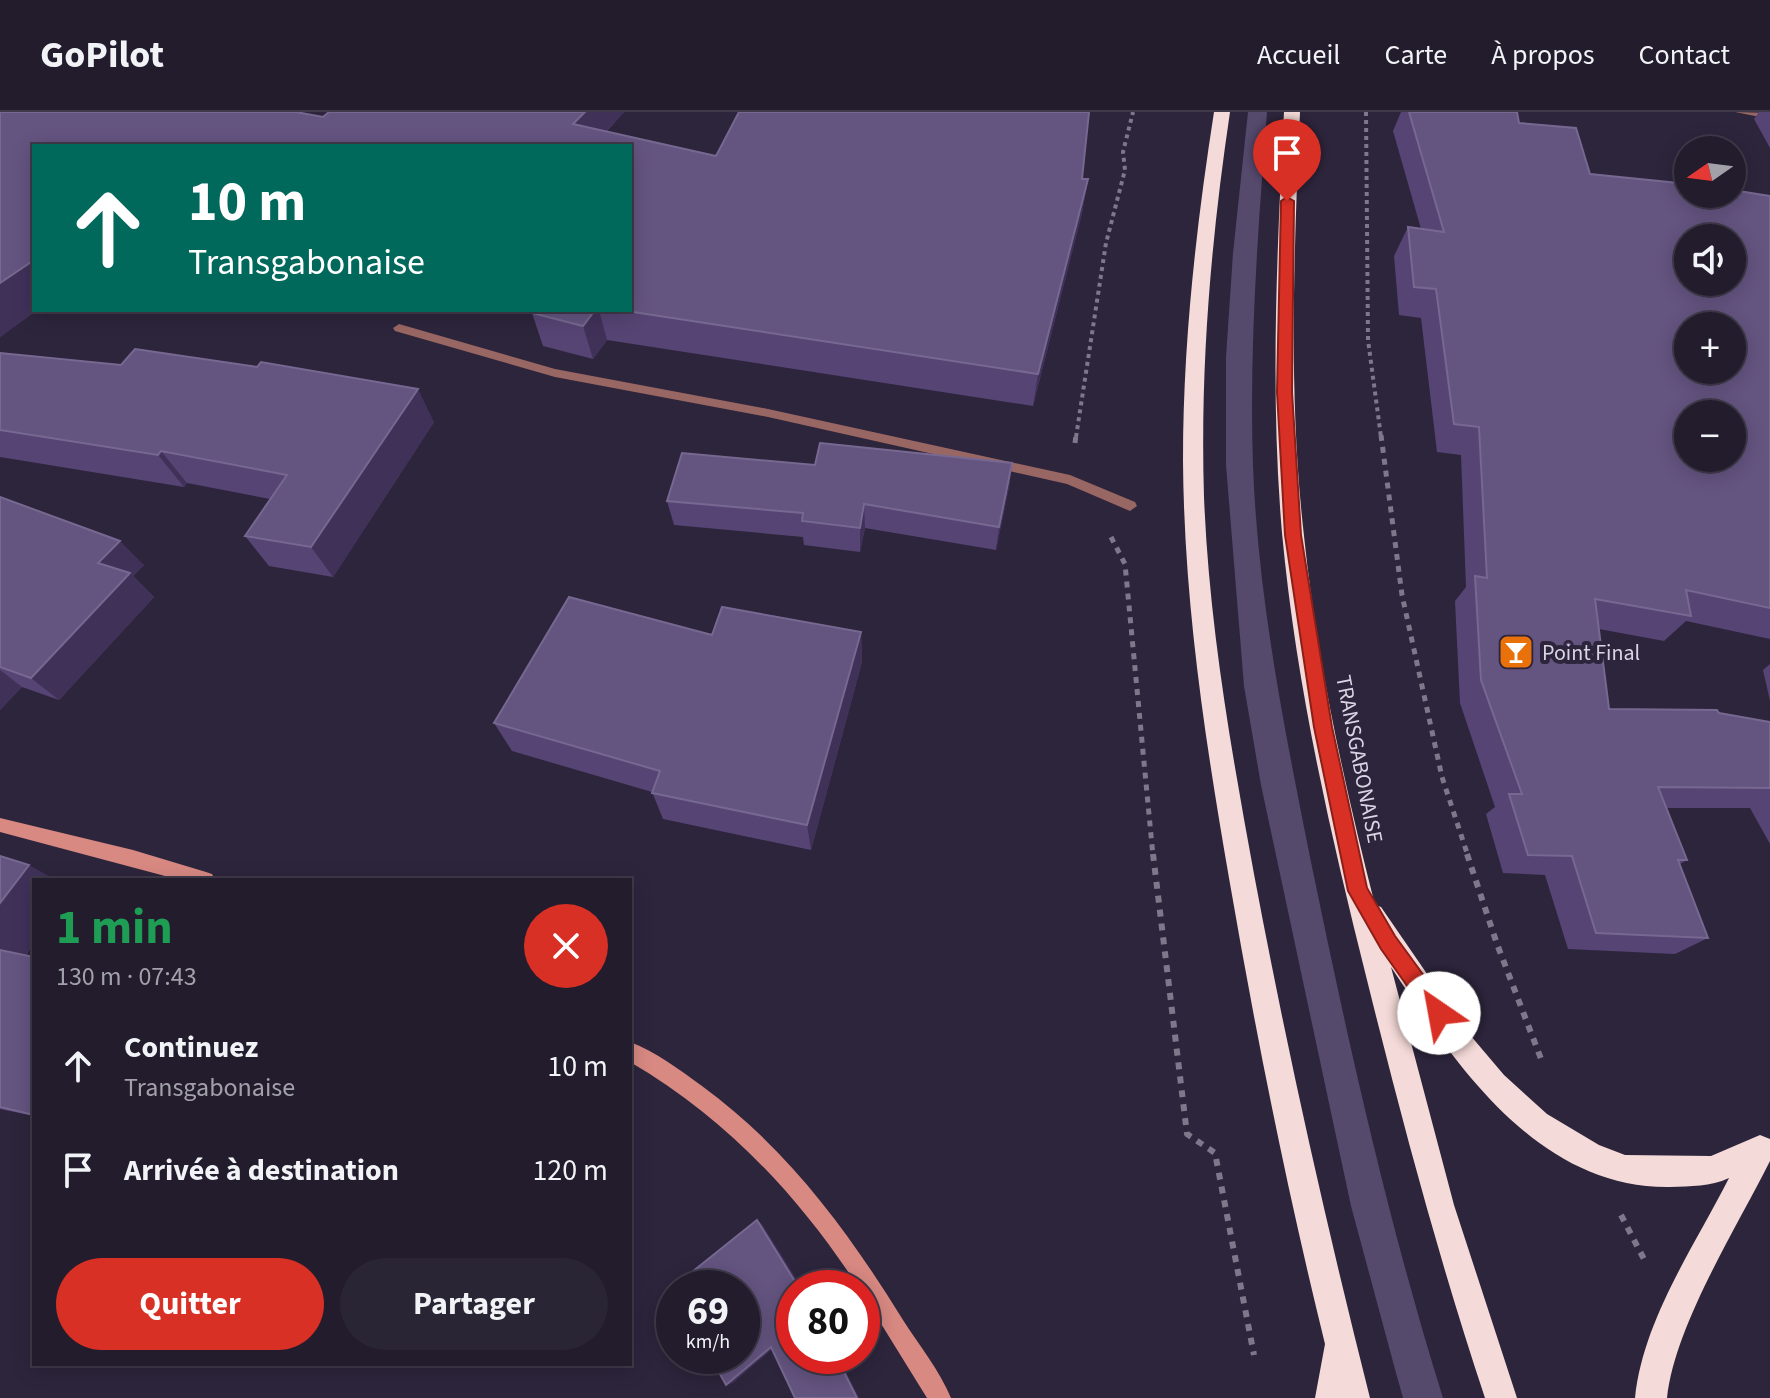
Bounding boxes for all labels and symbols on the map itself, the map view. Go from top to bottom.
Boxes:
pin [1253,119,1321,201]
north arrow [1674,136,1746,208]
bar icon: Point Final [1497,633,1535,671]
place label: Point Final [1542,637,1640,669]
street label: TRANSGABONAISE [1327,672,1391,846]
position arrow [1397,971,1481,1055]
speed limit sign: 80 [776,1270,880,1374]

